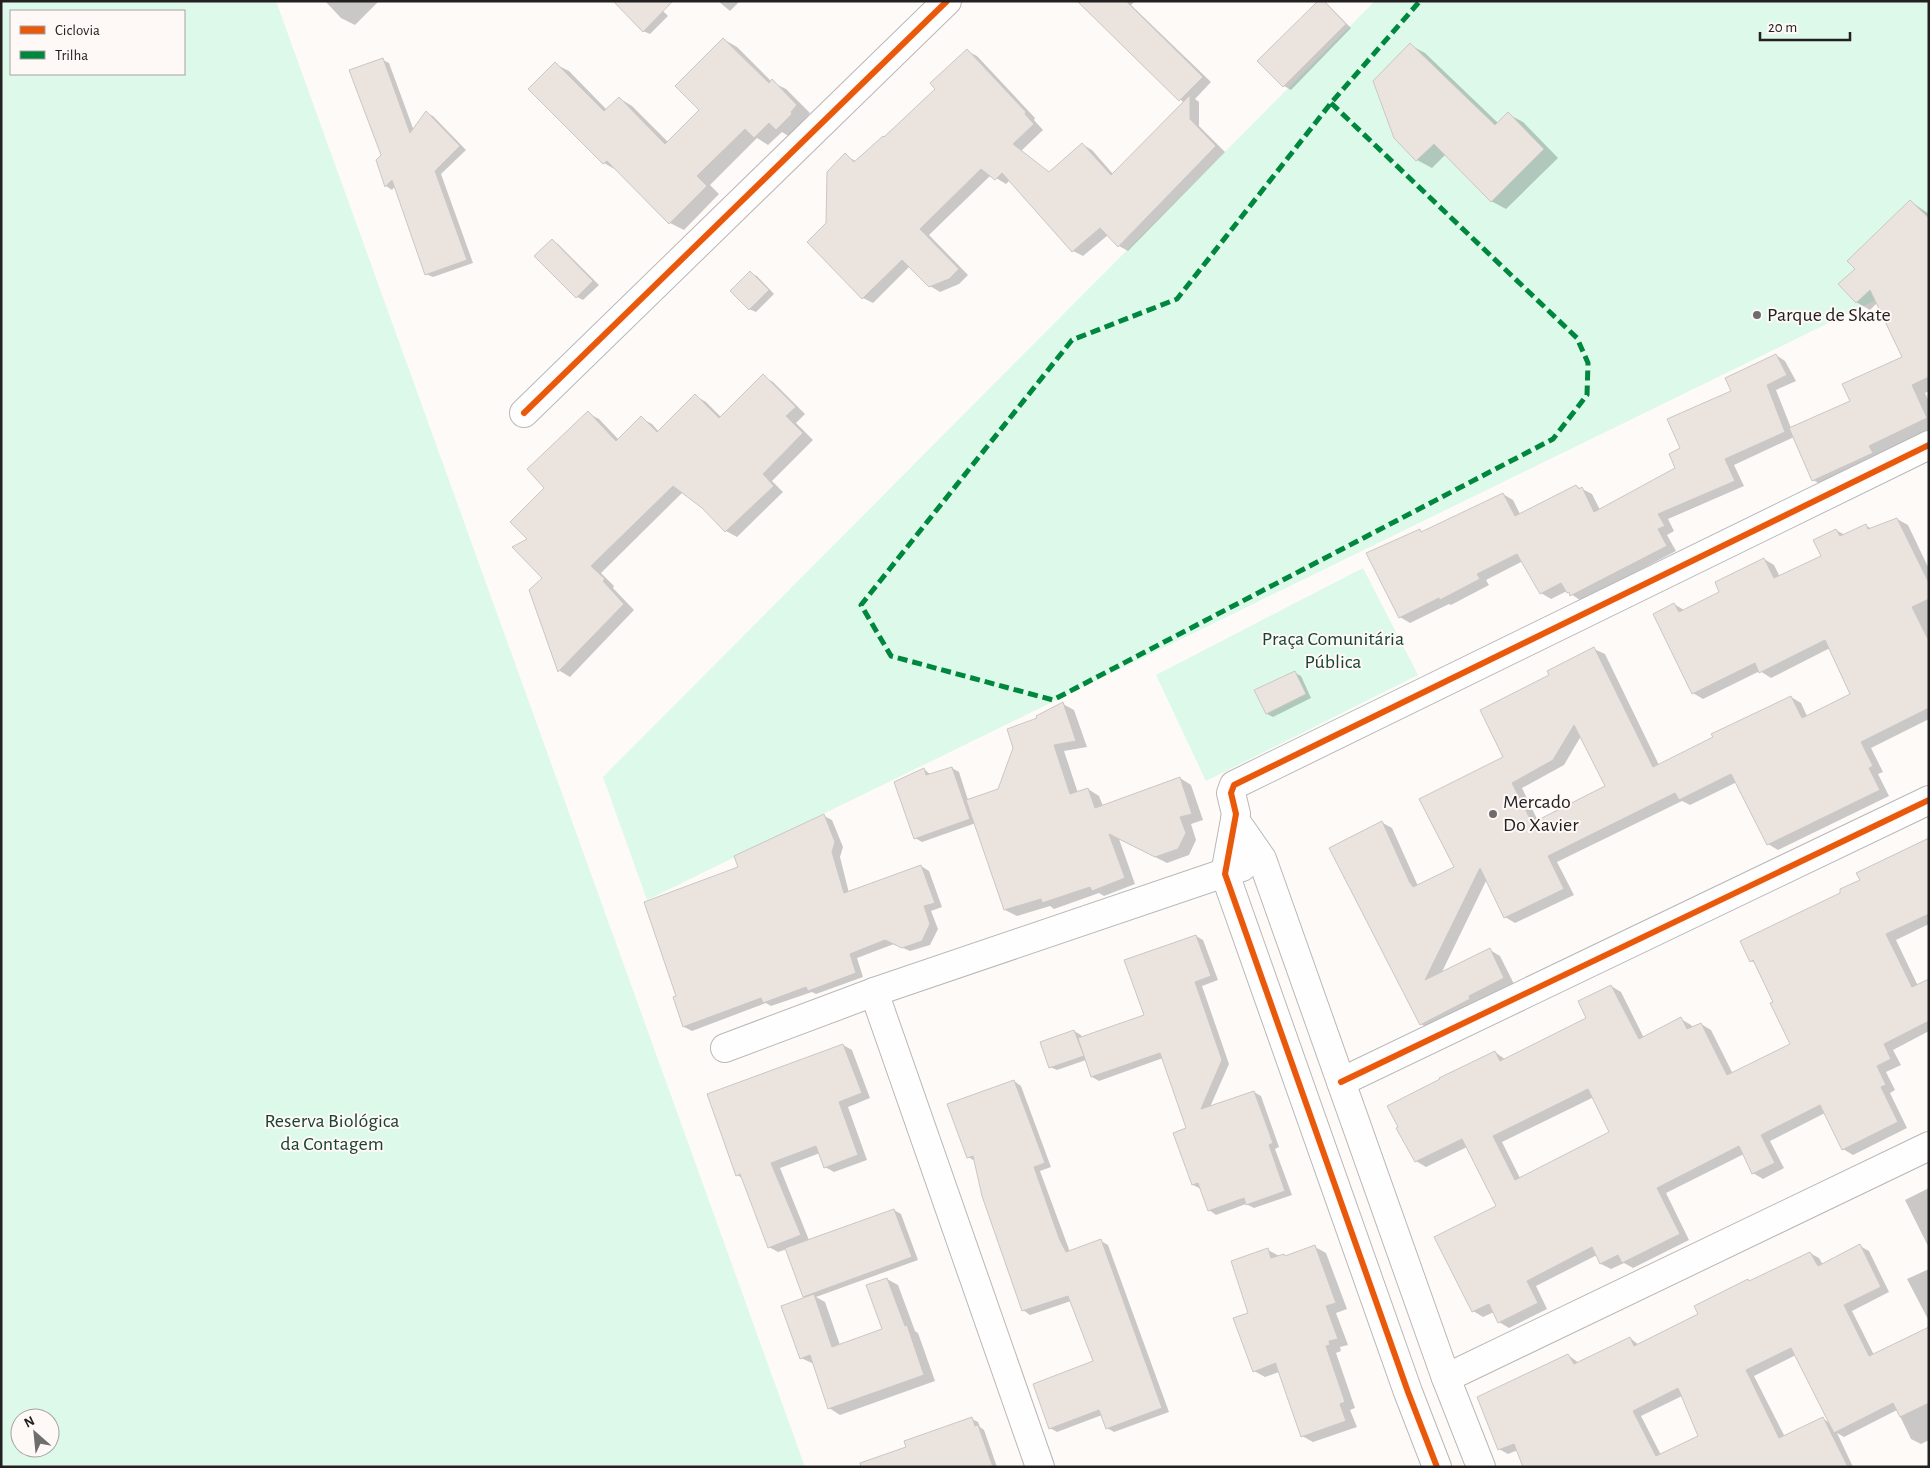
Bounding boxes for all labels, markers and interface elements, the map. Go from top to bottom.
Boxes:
legend [10,10,185,75]
scale bar [1760,10,1850,42]
text: 20 m [1768,20,1797,35]
text: Ciclovia [55,23,100,38]
text: Trilha [55,48,88,63]
place label: Parque de Skate [1767,305,1891,325]
marker: Parque de Skate [1751,309,1763,321]
park label: Praça Comunitária Pública [1262,629,1404,672]
place label: Mercado Do Xavier [1503,792,1579,835]
marker: Mercado Do Xavier [1487,808,1499,820]
park label: Reserva Biológica da Contagem [264,1111,400,1154]
north arrow [10,1408,60,1458]
text: N [22,1414,37,1431]

